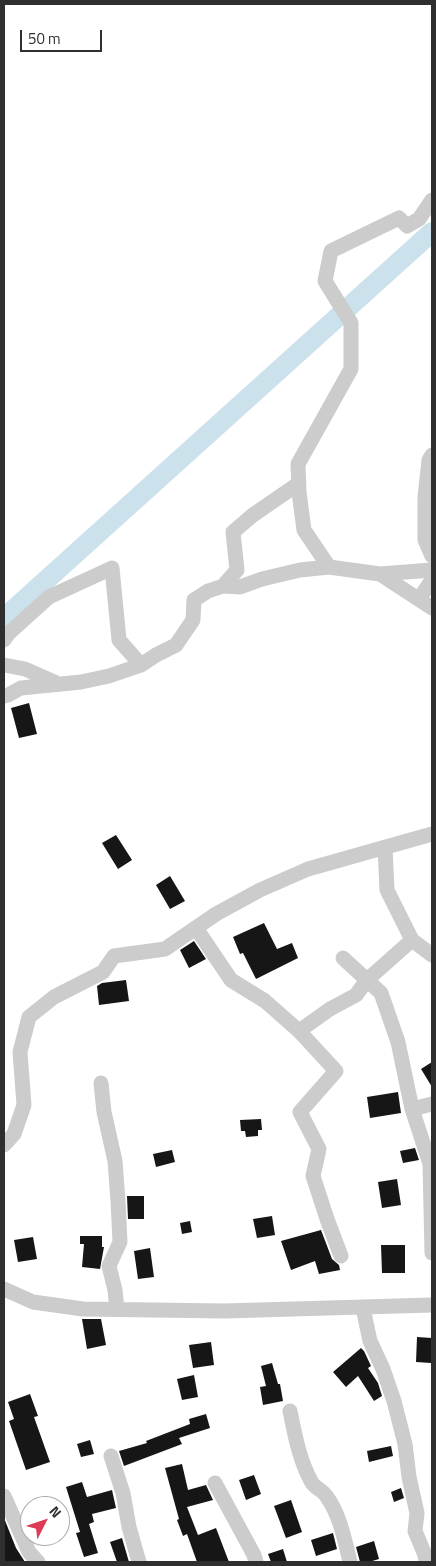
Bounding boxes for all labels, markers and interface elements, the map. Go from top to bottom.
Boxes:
scale bar [22,20,105,52]
text: 50 m [28,27,61,50]
north arrow [20,1496,70,1546]
text: N [45,1501,67,1522]

